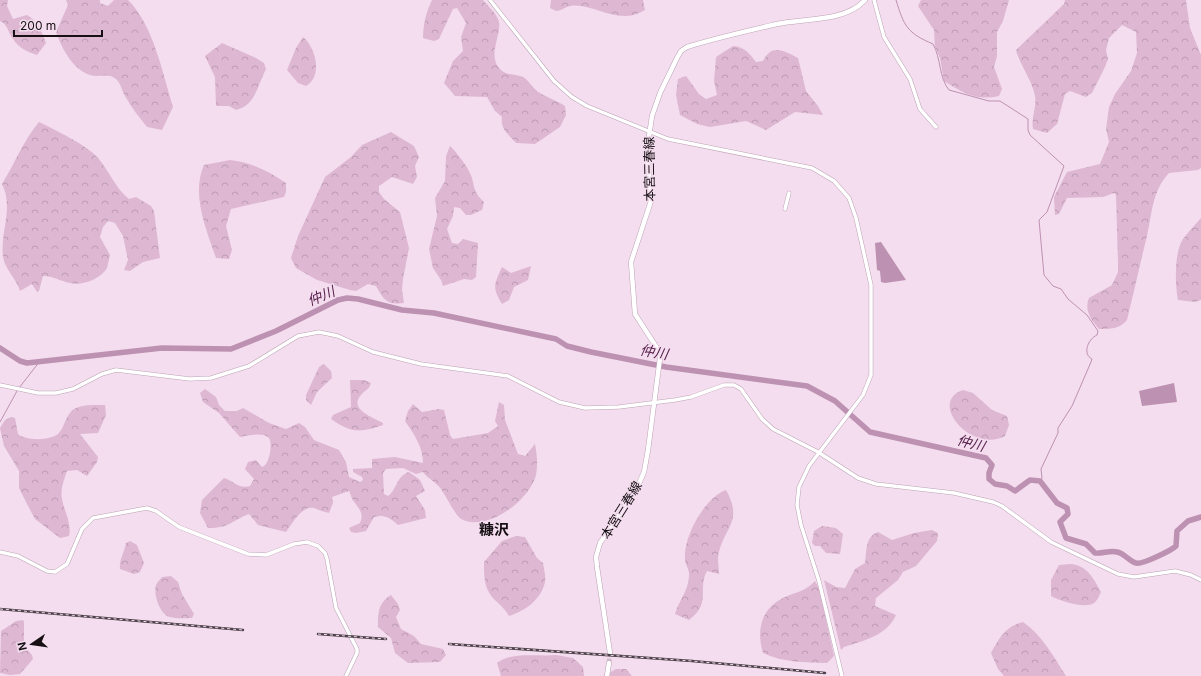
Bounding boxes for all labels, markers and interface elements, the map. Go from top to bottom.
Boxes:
scale bar [14,12,102,38]
text: 200 m [20,18,56,33]
street label: 本宮三春線 [640,136,658,202]
water label: 仲川 [305,281,339,309]
water label: 仲川 [639,341,671,363]
water label: 仲川 [955,431,989,455]
street label: 本宮三春線 [597,478,645,542]
district label: 糠沢 [479,520,509,539]
north arrow [12,624,52,664]
text: N [14,641,30,652]

